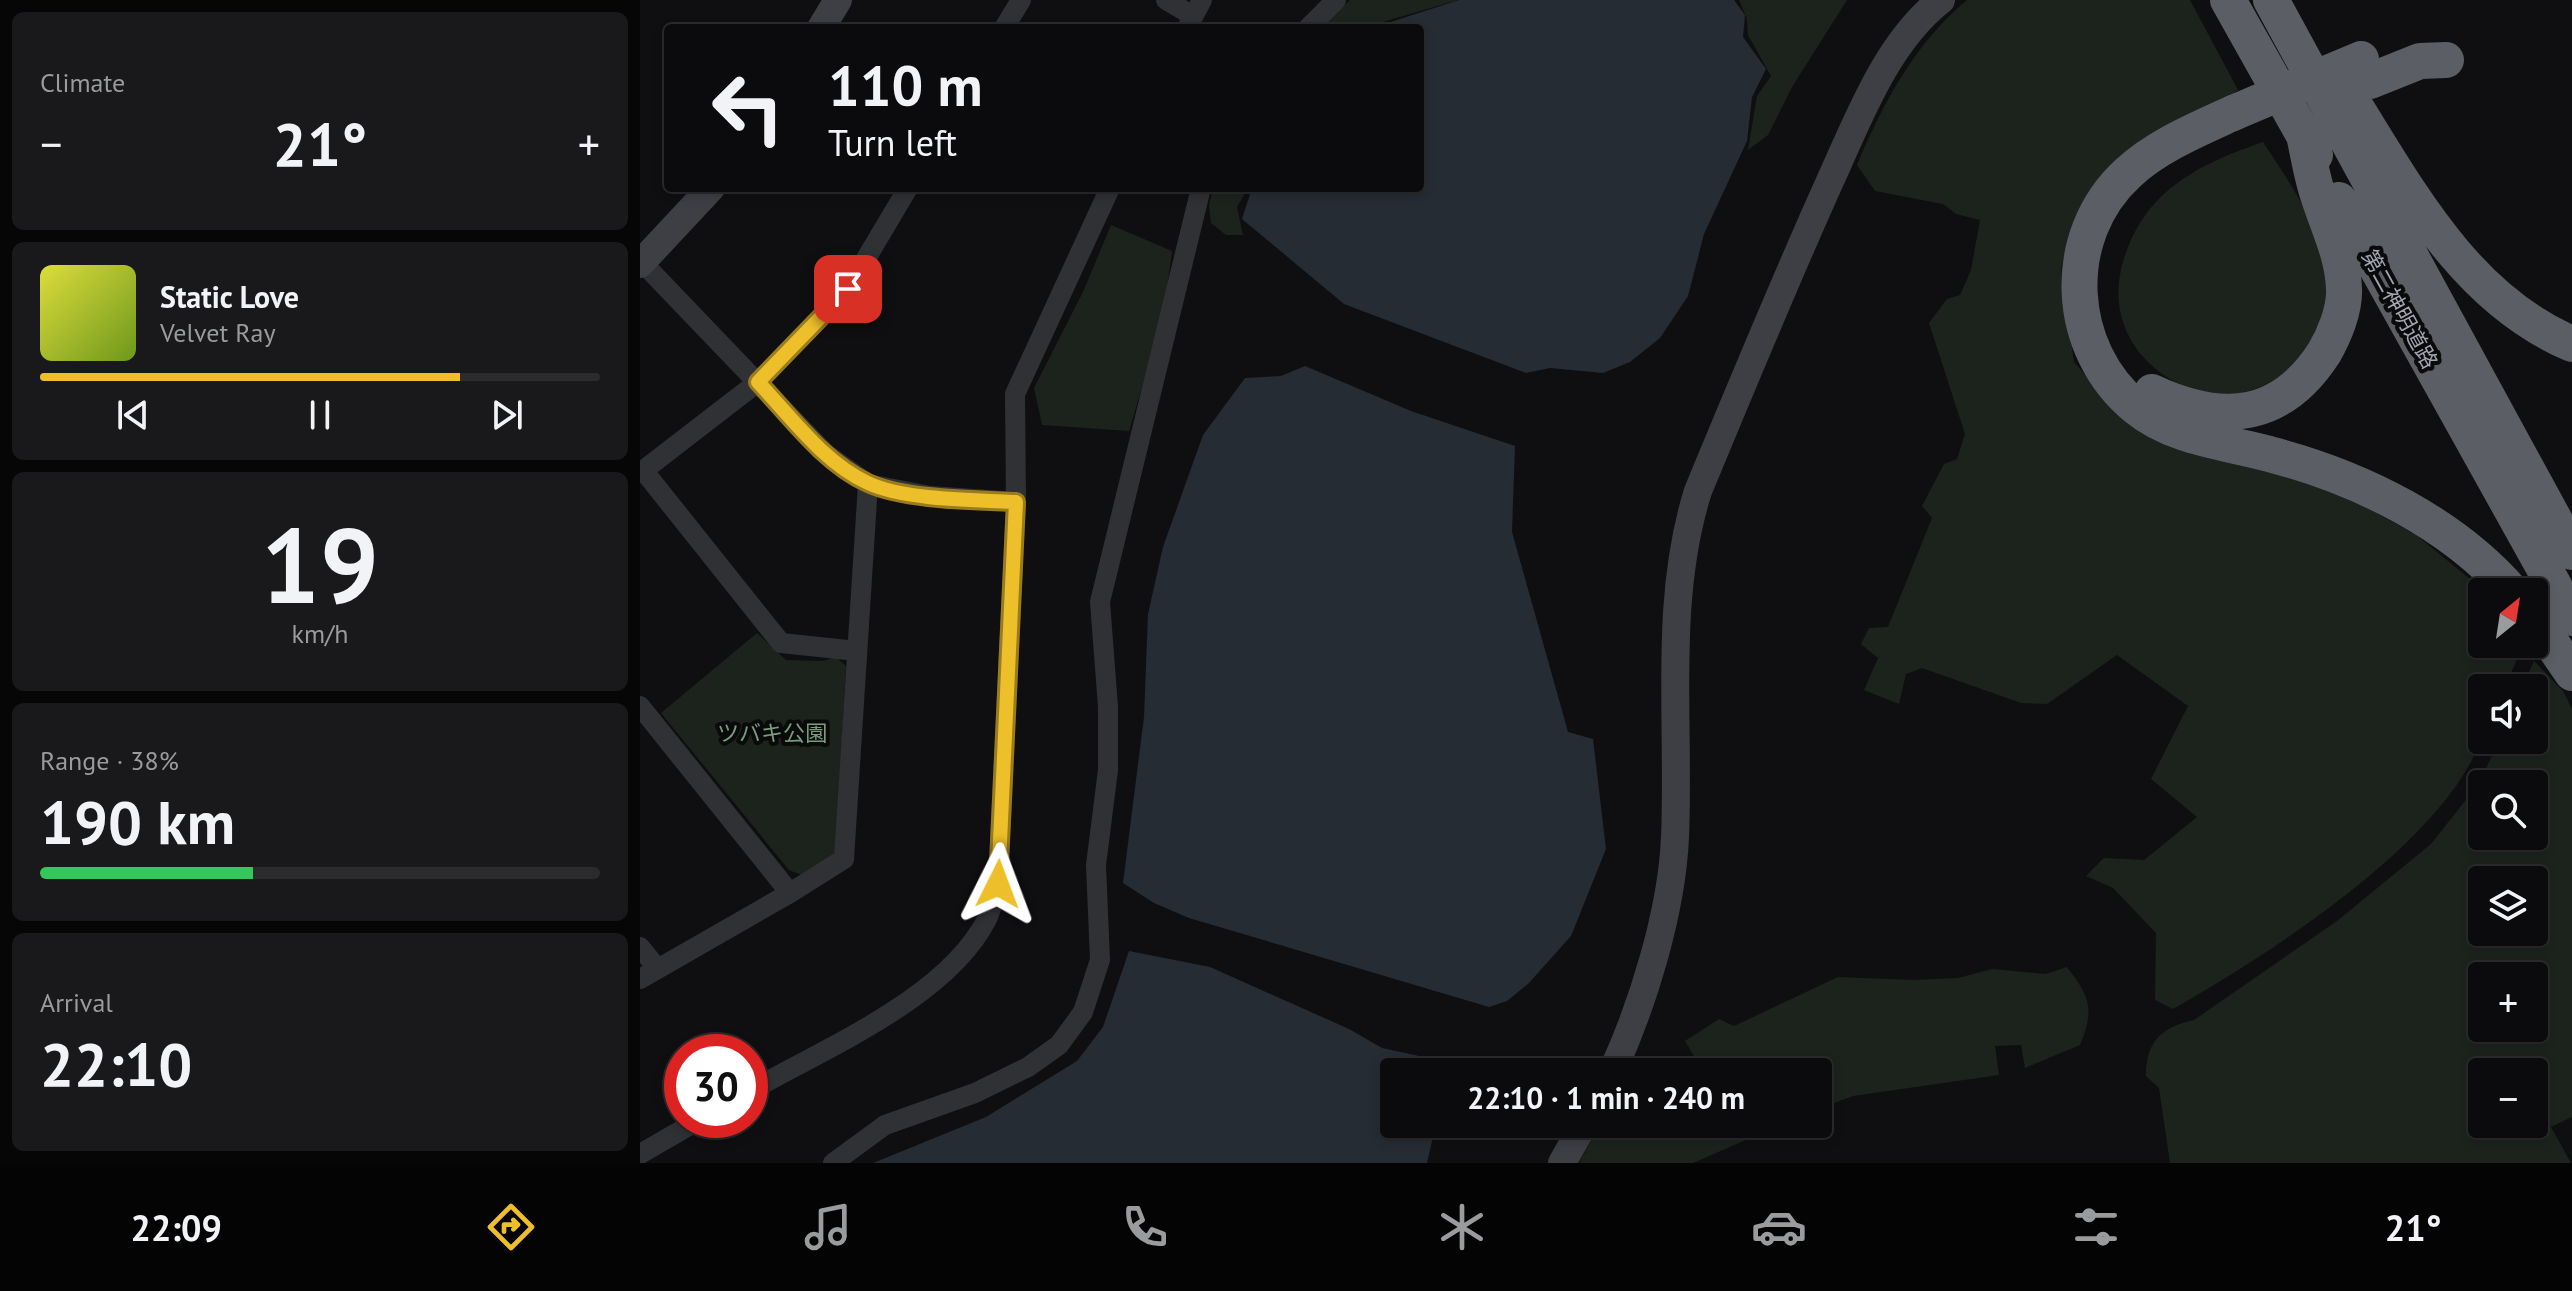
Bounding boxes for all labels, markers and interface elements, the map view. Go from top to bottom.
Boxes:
text: 110 m [828,49,983,121]
icon: left [696,56,800,160]
text: Climate [40,66,125,99]
text: 21° [273,105,367,183]
text: − [40,115,62,172]
text: + [578,115,600,172]
text: Turn left [828,119,957,166]
street label: 第二神明道路 [2356,244,2444,374]
pin [814,255,882,323]
icon: arrive [826,267,870,311]
text: Static Love [160,277,299,316]
text: Velvet Ray [160,316,276,349]
icon: previous [111,393,155,437]
icon: pause [298,393,342,437]
icon: next [485,393,529,437]
text: 19 [261,497,379,632]
north arrow [2468,578,2548,658]
map controls [2468,578,2548,1138]
text: km/h [292,617,349,650]
button: sound [2468,674,2548,754]
park label: ツバキ公園 [717,719,827,747]
text: Range · 38% [40,744,179,777]
button: search [2468,770,2548,850]
text: 190 km [40,783,235,861]
position arrow [956,842,1040,926]
button: layers [2468,866,2548,946]
button: + [2468,962,2548,1042]
text: Arrival [40,986,113,1019]
text: 22:10 [40,1025,192,1103]
speed limit sign: 30 [664,1034,768,1138]
button: − [2468,1058,2548,1138]
text: 22:10 · 1 min · 240 m [1467,1078,1745,1117]
icon: directions [483,1199,539,1255]
icon: music [800,1199,856,1255]
icon: phone [1117,1199,1173,1255]
icon: climate [1434,1199,1490,1255]
icon: car [1751,1199,1807,1255]
icon: filters [2068,1199,2124,1255]
text: 22:09 [131,1204,222,1251]
text: 21° [2385,1204,2441,1251]

